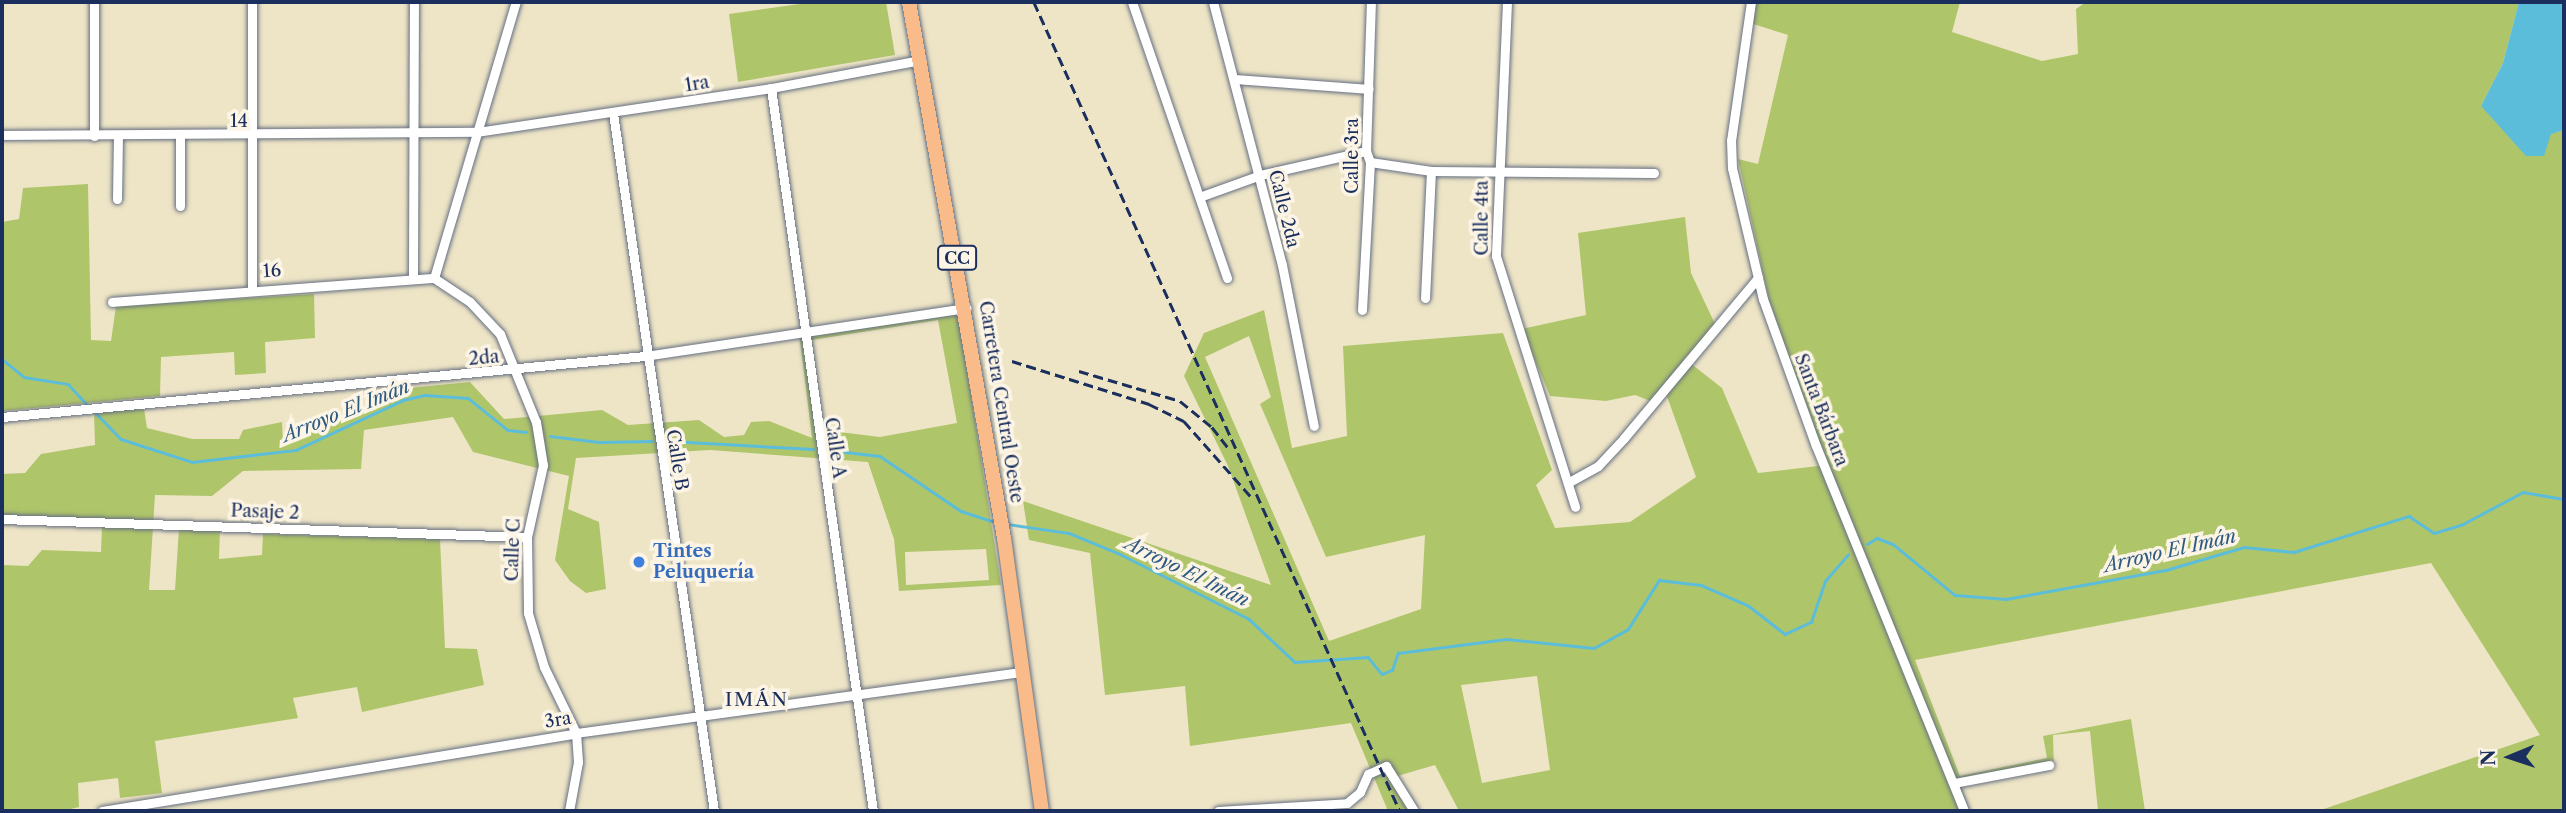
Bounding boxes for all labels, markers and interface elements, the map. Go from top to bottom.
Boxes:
street label: 1ra [683,71,711,97]
street label: 14 [230,110,248,132]
street label: Calle 3ra [1341,118,1363,194]
street label: Calle 2da [1264,168,1304,250]
street label: Calle 4ta [1471,180,1493,256]
road number: CC [936,246,978,270]
street label: 16 [262,260,282,282]
street label: Carretera Central Oeste [974,299,1028,505]
street label: 2da [468,346,500,370]
street label: Santa Bárbara [1790,351,1852,469]
water label: Arroyo El Imán [279,375,413,447]
street label: Calle A [820,416,850,480]
street label: Calle B [662,428,692,492]
street label: Pasaje 2 [230,500,300,524]
street label: Calle C [501,518,525,582]
water label: Arroyo El Imán [2102,525,2238,577]
water label: Arroyo El Imán [1121,532,1253,612]
place label: Tintes Peluquería [653,541,754,584]
marker: Tintes Peluquería [631,554,647,570]
district label: IMÁN [725,689,789,711]
street label: 3ra [543,707,573,733]
north arrow [2475,722,2545,792]
text: N [2477,749,2500,766]

